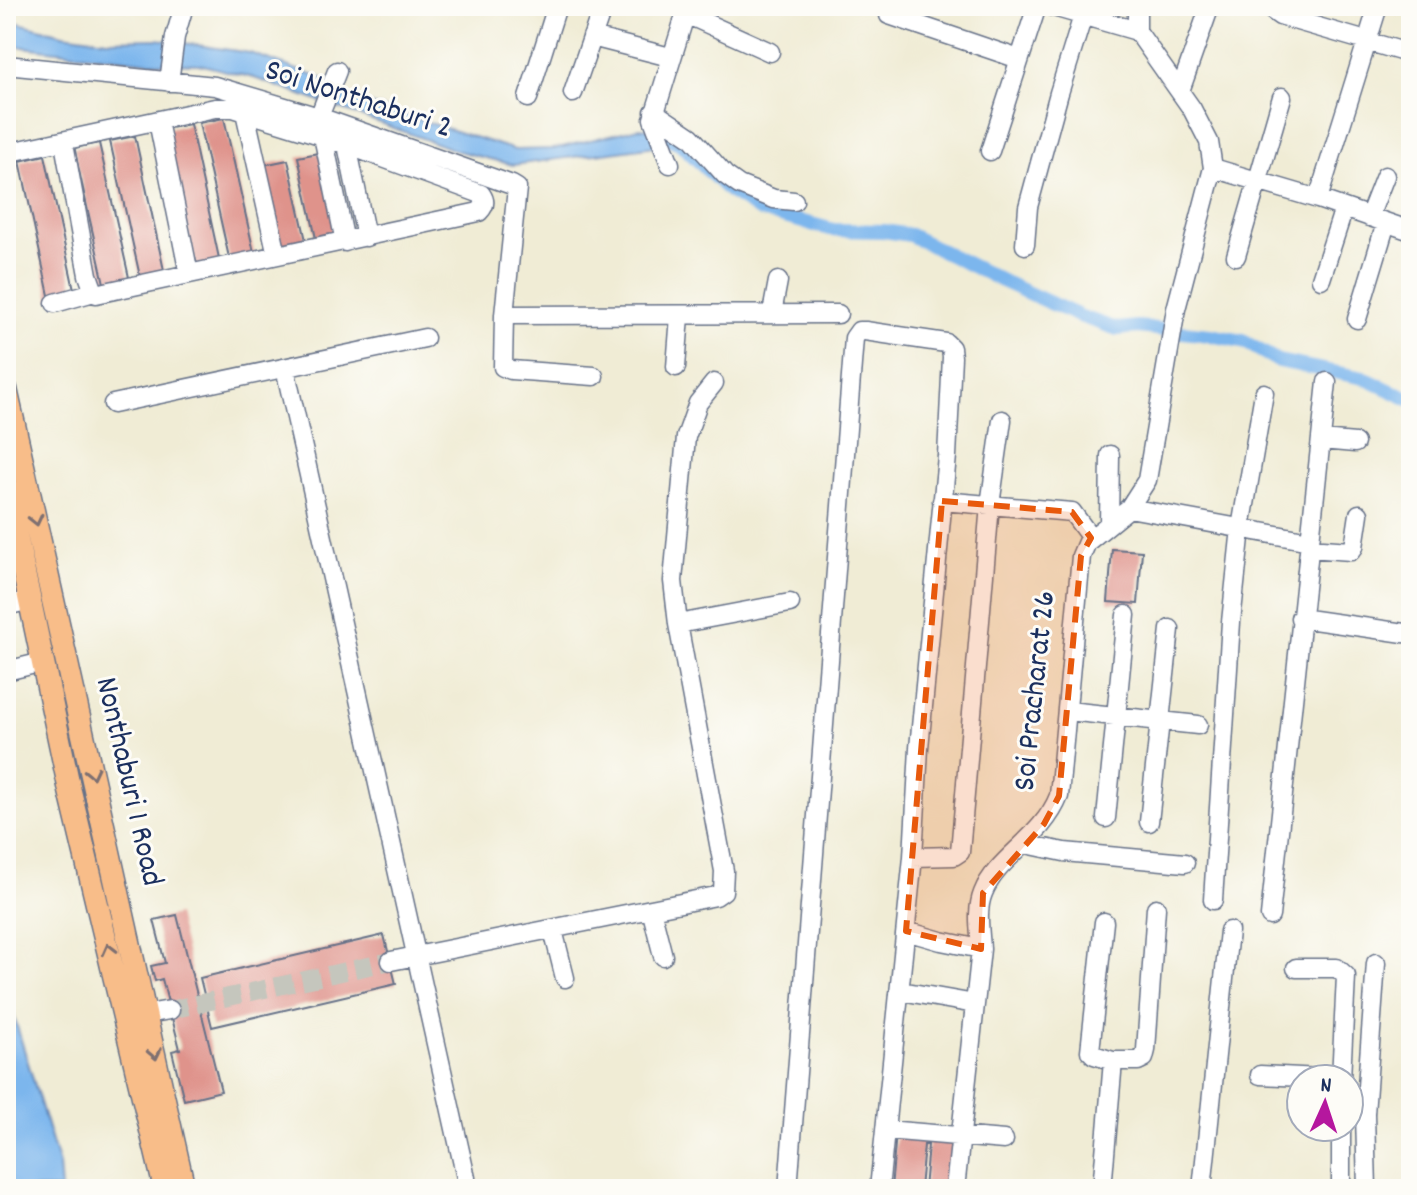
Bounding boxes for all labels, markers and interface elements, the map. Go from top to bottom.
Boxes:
street label: Soi Nonthaburi 2 [258,49,458,153]
one-way arrow [26,512,43,526]
street label: Soi Pracharat 26 [1004,589,1070,793]
street label: Nonthaburi 1 Road [81,673,173,891]
one-way arrow [83,766,100,780]
one-way arrow [102,943,119,957]
one-way arrow [146,1047,163,1061]
north arrow [1285,1063,1365,1143]
text: N [1320,1071,1332,1102]

